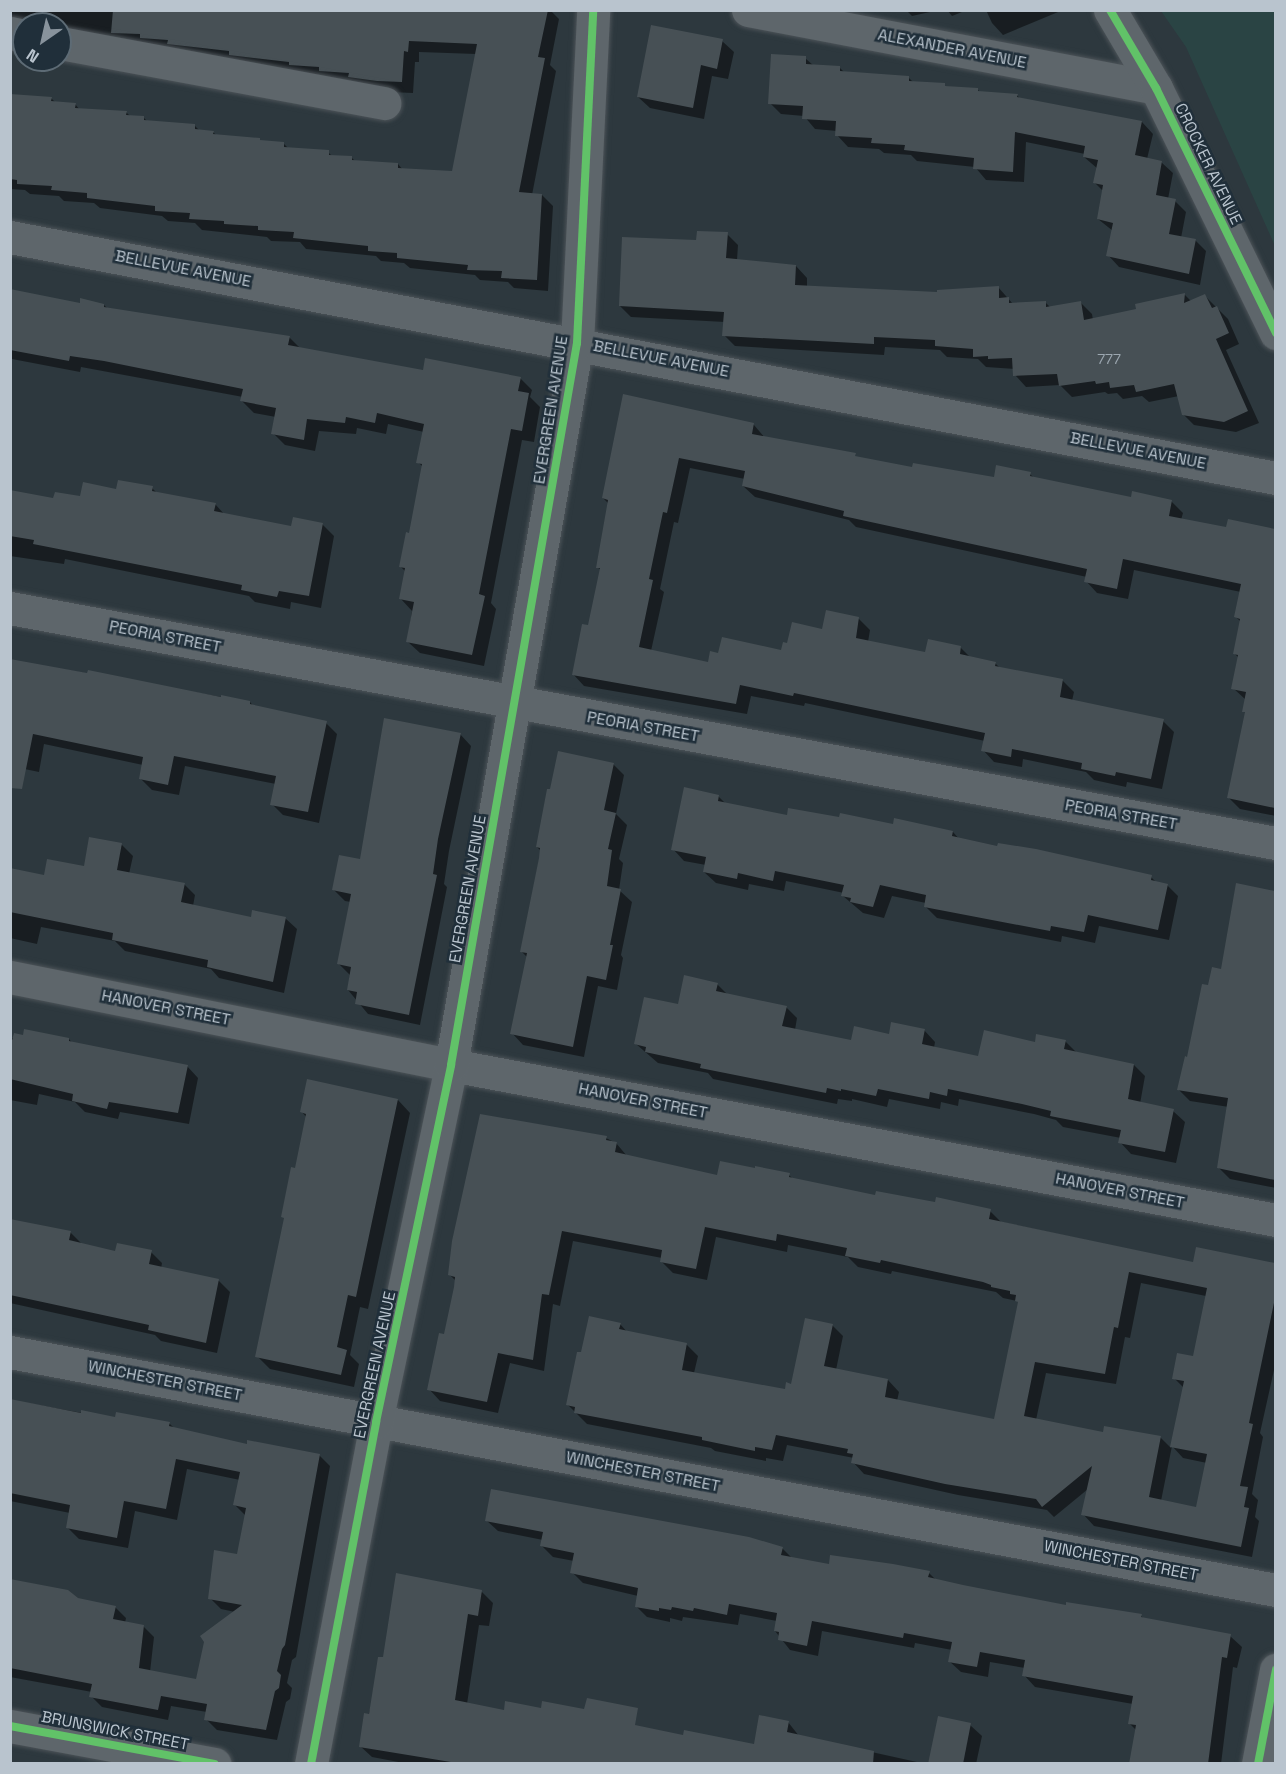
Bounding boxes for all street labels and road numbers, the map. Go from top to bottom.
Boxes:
street label: ALEXANDER AVENUE [876,25,1028,73]
street label: CROCKER AVENUE [1170,100,1246,228]
street label: BELLEVUE AVENUE [113,246,253,292]
street label: EVERGREEN AVENUE [530,334,572,486]
street label: BELLEVUE AVENUE [591,336,731,382]
street label: BELLEVUE AVENUE [1068,428,1208,474]
street label: PEORIA STREET [107,617,223,657]
street label: PEORIA STREET [585,708,701,746]
street label: PEORIA STREET [1063,796,1179,834]
street label: EVERGREEN AVENUE [446,814,490,964]
street label: HANOVER STREET [100,986,232,1030]
street label: HANOVER STREET [577,1079,709,1123]
street label: HANOVER STREET [1054,1169,1186,1213]
street label: EVERGREEN AVENUE [350,1290,400,1440]
street label: WINCHESTER STREET [86,1357,244,1405]
street label: WINCHESTER STREET [564,1448,722,1496]
street label: WINCHESTER STREET [1042,1537,1200,1585]
street label: BRUNSWICK STREET [40,1707,190,1755]

